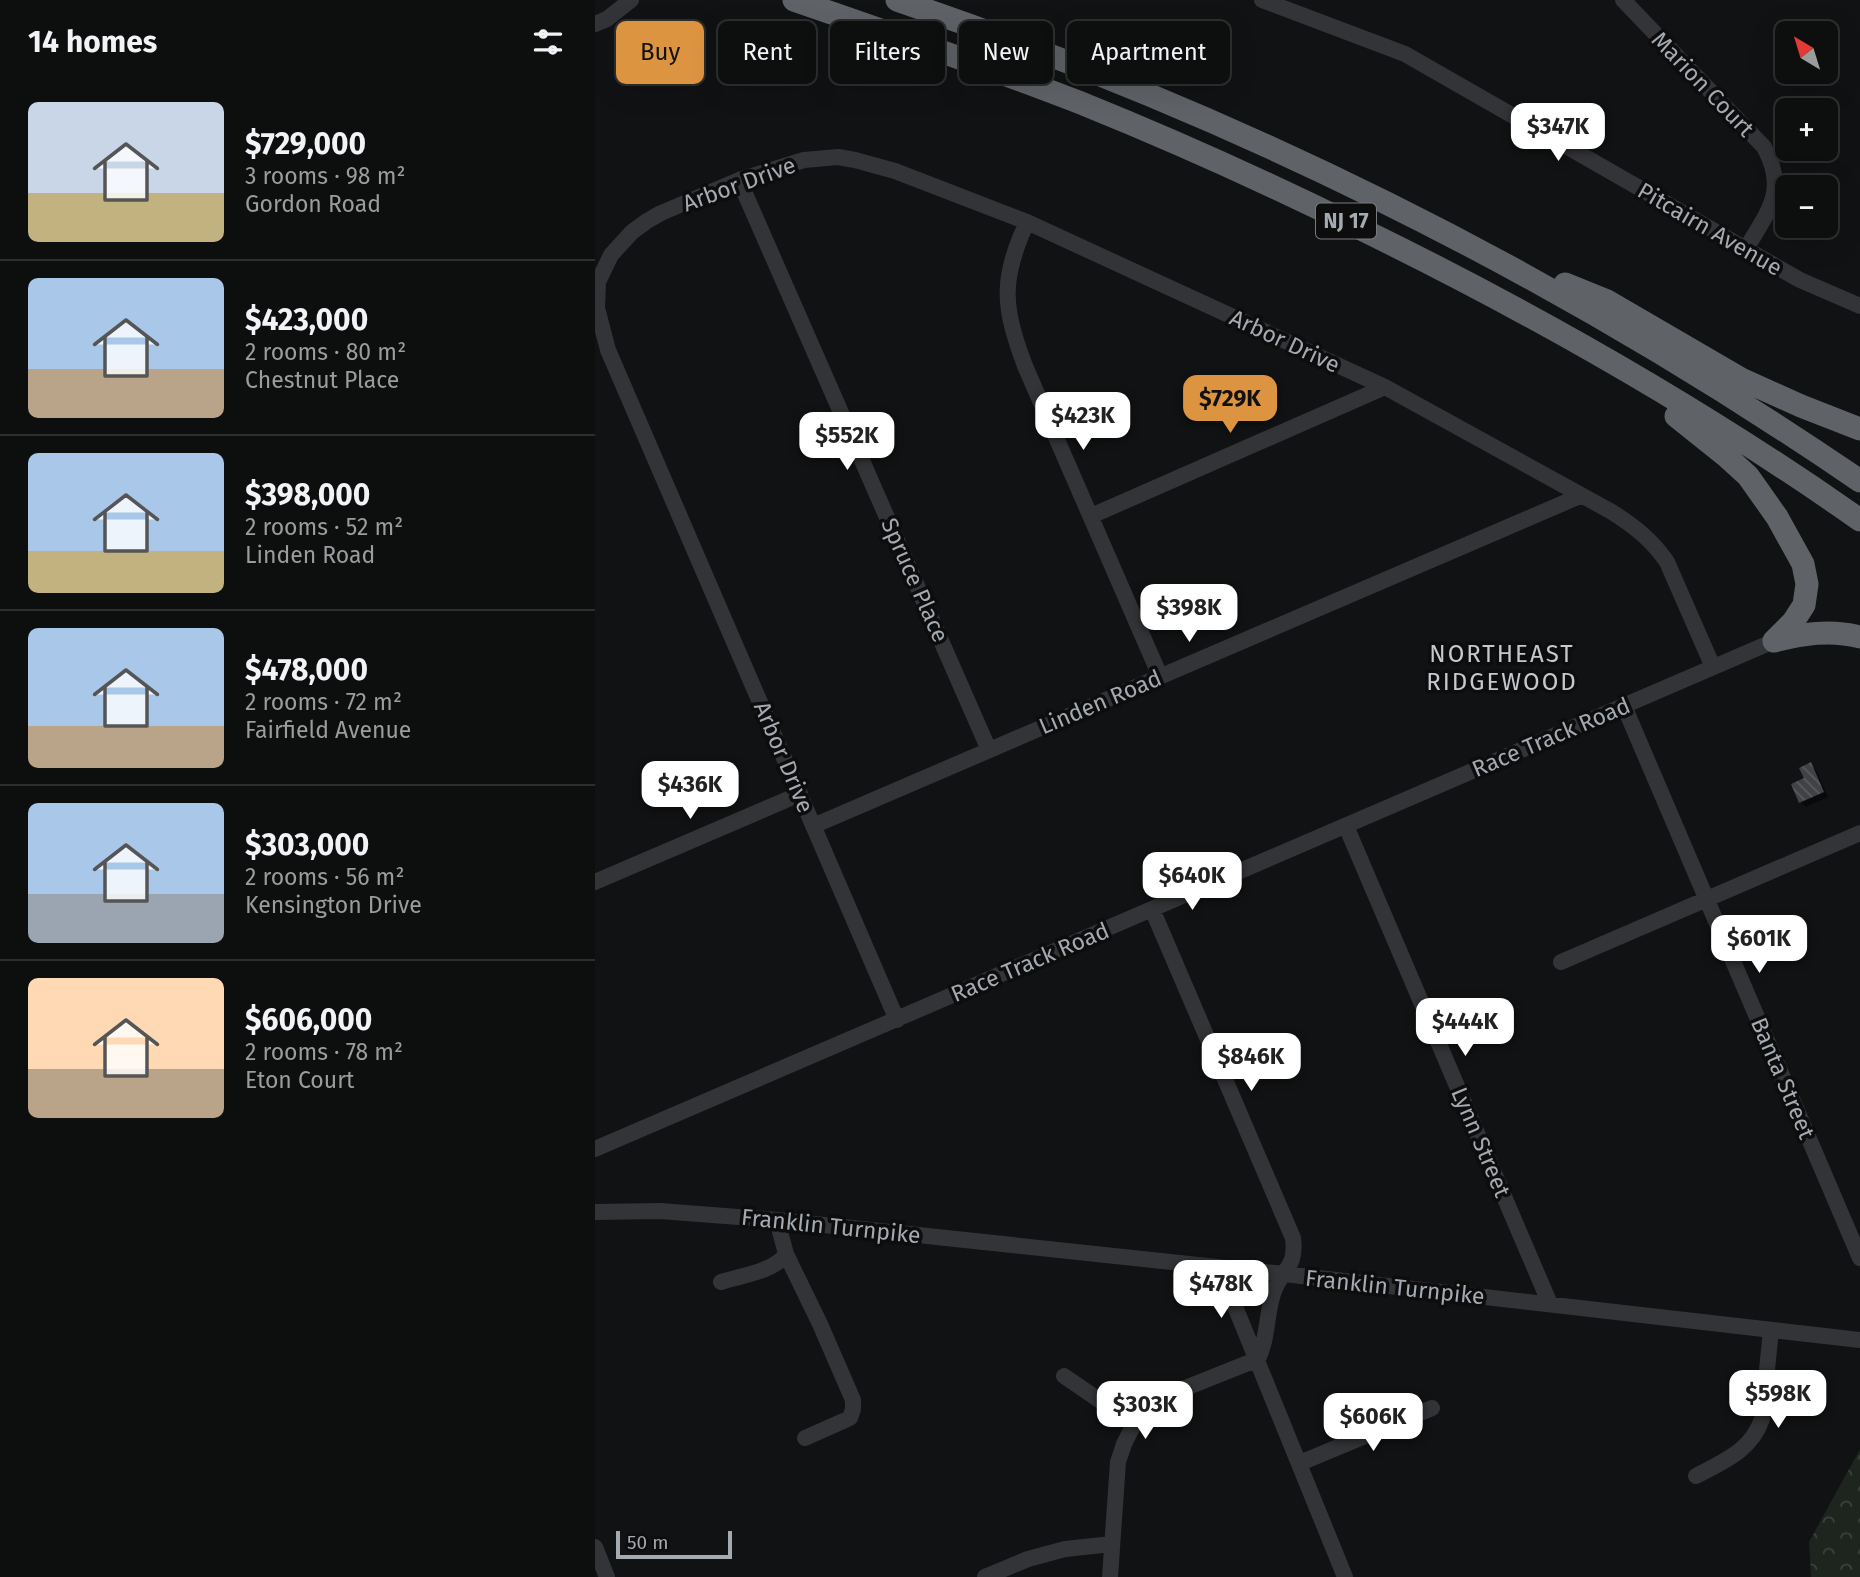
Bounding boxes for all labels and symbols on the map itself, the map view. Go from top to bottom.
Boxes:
north arrow [1775,21,1837,84]
street label: Marion Court [1646,26,1761,143]
pin: $347K [1509,104,1607,163]
street label: Arbor Drive [679,151,799,217]
street label: Pitcairn Avenue [1633,176,1787,282]
road number: NJ 17 [1316,204,1376,238]
street label: Arbor Drive [1226,303,1344,379]
pin: $729K [1181,376,1279,435]
pin: $423K [1034,392,1132,452]
pin: $552K [798,412,896,472]
street label: Spruce Place [875,514,955,646]
pin: $398K [1140,584,1238,644]
district label: NORTHEAST RIDGEWOOD [1426,640,1578,696]
street label: Linden Road [1035,664,1165,740]
street label: Race Track Road [1468,691,1634,783]
street label: Arbor Drive [748,697,820,817]
pin: $436K [641,762,739,821]
pin: $640K [1143,852,1241,912]
street label: Race Track Road [947,916,1113,1008]
pin: $601K [1710,916,1808,975]
pin: $444K [1416,998,1514,1058]
street label: Banta Street [1745,1013,1821,1144]
pin: $846K [1202,1034,1300,1093]
street label: Lynn Street [1445,1083,1517,1202]
street label: Franklin Turnpike [740,1203,922,1249]
pin: $478K [1172,1260,1270,1320]
street label: Franklin Turnpike [1304,1264,1486,1310]
pin: $598K [1729,1370,1827,1430]
pin: $303K [1096,1382,1194,1441]
pin: $606K [1324,1394,1422,1453]
scale bar [616,1528,731,1560]

